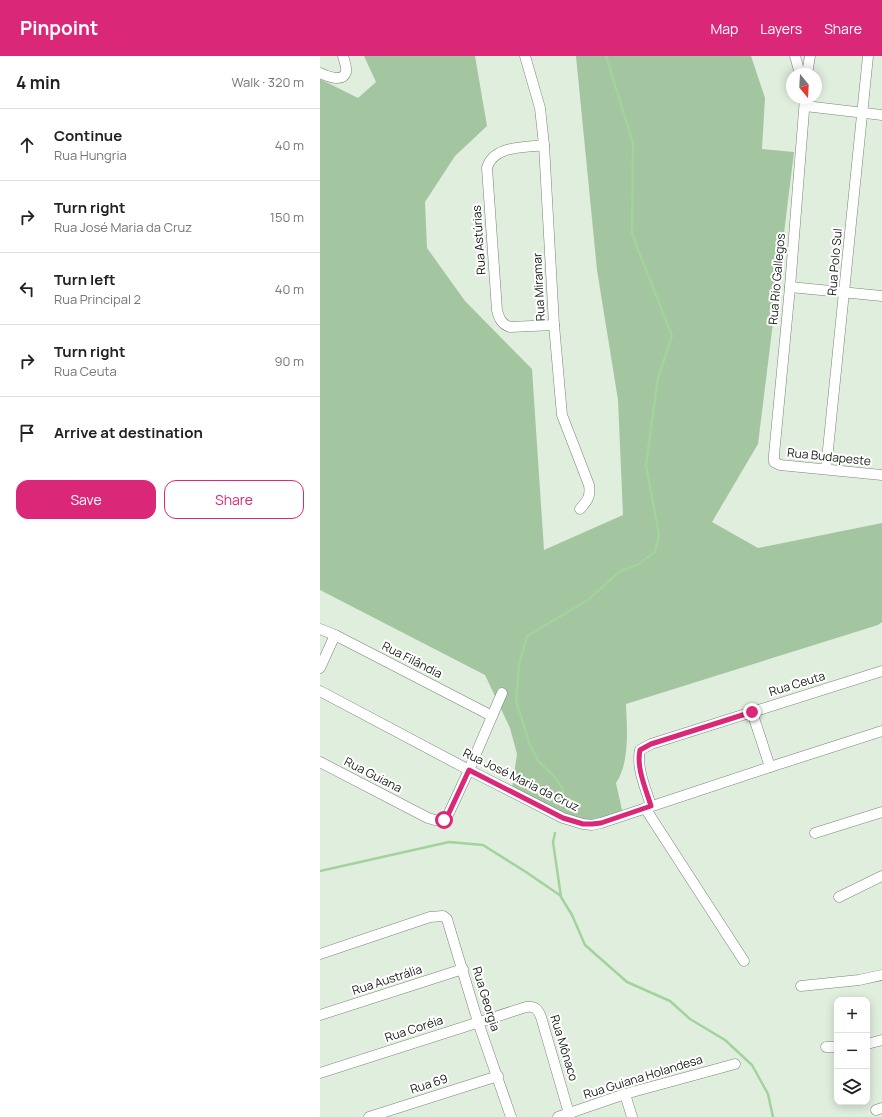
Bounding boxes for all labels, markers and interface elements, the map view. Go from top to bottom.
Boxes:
text: Pinpoint [20,15,98,41]
text: Map [710,19,738,38]
text: Layers [760,19,802,38]
text: Share [824,19,862,38]
north arrow [786,68,822,104]
text: 4 min [16,71,60,94]
text: Walk · 320 m [231,73,304,91]
text: Continue [54,125,122,146]
icon: ahead [16,134,38,156]
text: 40 m [275,136,304,154]
text: Rua Hungria [54,146,127,164]
text: Turn right [54,197,125,218]
street label: Rua Astúrias [468,205,489,275]
icon: right [16,206,38,228]
text: 150 m [270,208,304,226]
text: Rua José Maria da Cruz [54,218,192,236]
street label: Rua Polo Sul [823,227,846,296]
street label: Rua Rio Gallegos [764,232,789,325]
street label: Rua Miramar [528,252,549,322]
text: Turn left [54,269,116,290]
icon: left [16,278,38,300]
text: 40 m [275,280,304,298]
text: Rua Principal 2 [54,290,141,308]
text: Turn right [54,341,125,362]
icon: right [16,350,38,372]
text: 90 m [274,352,304,370]
text: Rua Ceuta [54,362,117,380]
icon: arrive [16,422,38,444]
text: Arrive at destination [54,422,203,443]
street label: Rua Budapeste [786,444,872,469]
button: Save [16,480,156,519]
button: Share [164,480,304,519]
street label: Rua Filândia [379,637,445,682]
street label: Rua Ceuta [767,667,827,700]
route end [743,703,761,721]
street label: Rua José Maria da Cruz [460,744,582,815]
street label: Rua Guiana [341,753,405,796]
route start [435,811,453,829]
street label: Rua Austrália [350,960,424,999]
street label: Rua Georgia [469,964,504,1033]
map controls [834,997,870,1105]
button: + [834,997,870,1033]
street label: Rua Coréia [383,1011,445,1046]
street label: Rua Mônaco [546,1013,583,1083]
button: − [834,1033,870,1069]
street label: Rua Guiana Holandesa [581,1050,705,1103]
street label: Rua 69 [408,1069,450,1098]
button: layers [834,1069,870,1105]

